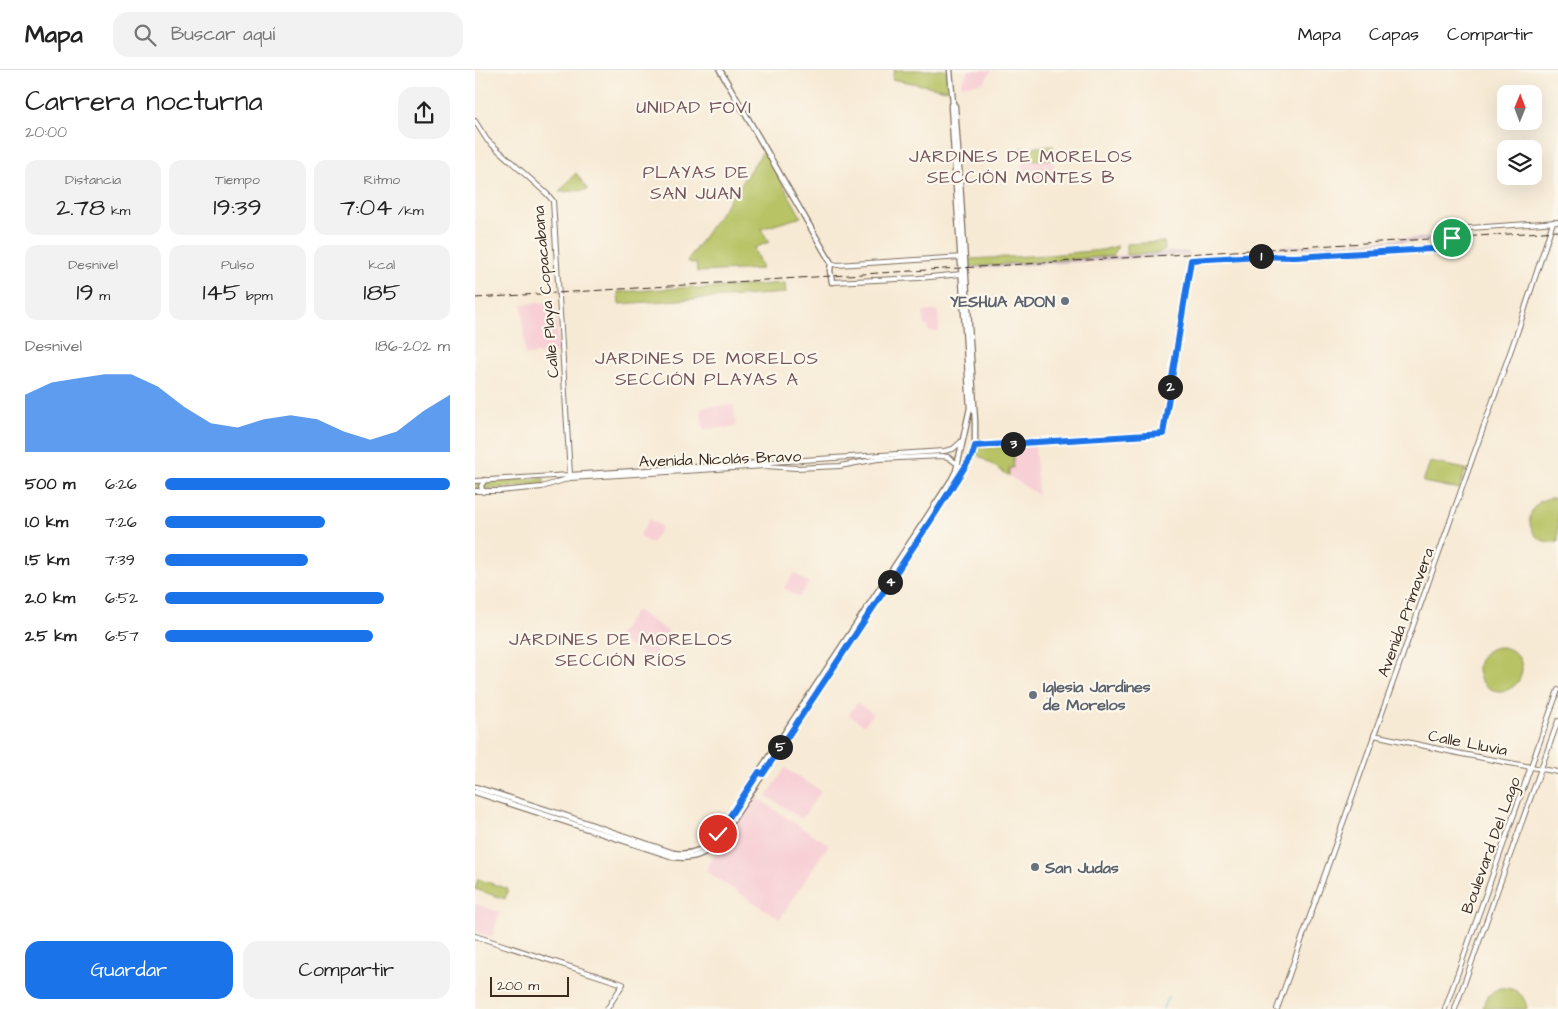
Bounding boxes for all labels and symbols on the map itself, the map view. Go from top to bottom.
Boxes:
north arrow [1497,85,1543,130]
district label: UNIDAD FOVI [636,95,752,120]
district label: JARDINES DE MORELOS SECCIÓN MONTES B [909,144,1133,190]
district label: PLAYAS DE SAN JUAN [643,160,749,206]
street label: Calle Playa Copacabana [528,205,565,379]
pin [1431,217,1473,259]
pin: 1 [1249,244,1273,268]
place label: YESHUA ADON [950,291,1055,313]
marker: YESHUA ADON [1059,295,1071,307]
district label: JARDINES DE MORELOS SECCIÓN PLAYAS A [595,346,819,392]
pin: 2 [1157,374,1183,400]
pin: 3 [1001,432,1025,456]
street label: Avenida Nicolás Bravo [638,445,802,473]
street label: Avenida Primavera [1372,545,1440,680]
pin: 4 [877,570,903,594]
district label: JARDINES DE MORELOS SECCIÓN RÍOS [509,627,733,673]
place label: Iglesia Jardines de Morelos [1042,676,1151,716]
marker: Iglesia Jardines de Morelos [1027,689,1039,701]
street label: Calle Lluvia [1426,725,1509,761]
pin: 5 [767,734,793,760]
street label: Boulevard Del Lago [1456,774,1527,917]
pin [697,813,739,855]
place label: San Judas [1044,857,1119,879]
marker: San Judas [1029,861,1041,873]
scale bar [490,974,569,997]

